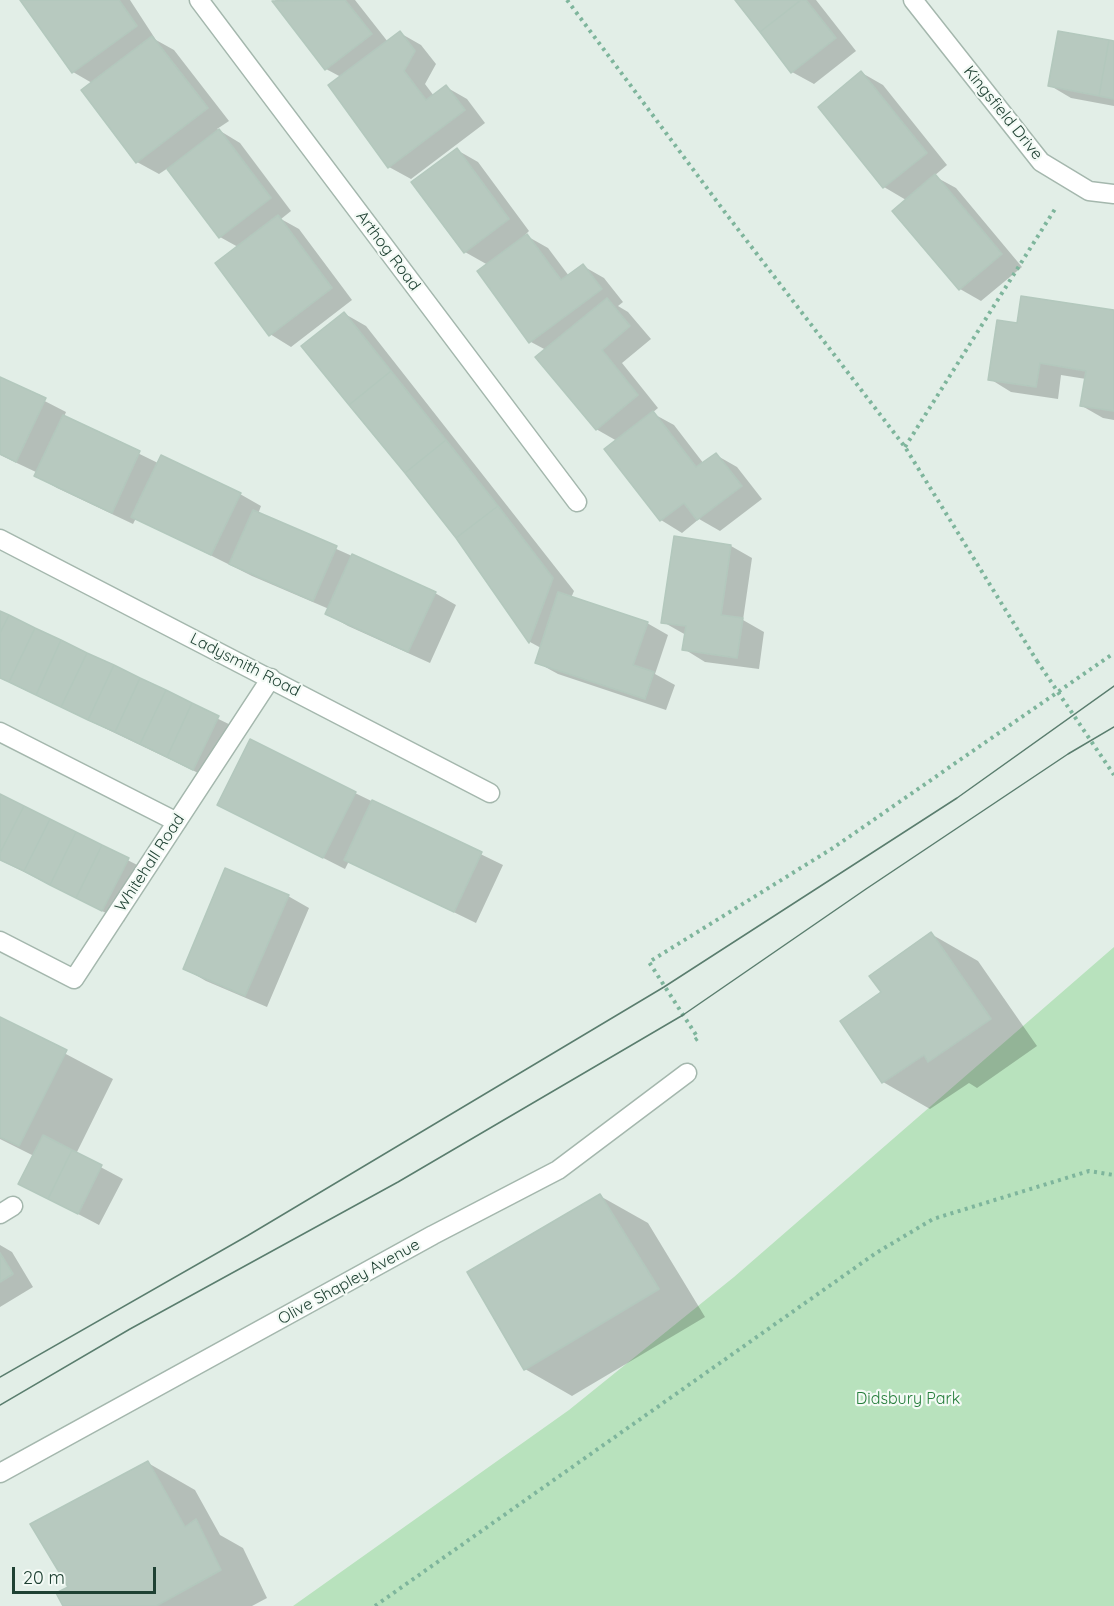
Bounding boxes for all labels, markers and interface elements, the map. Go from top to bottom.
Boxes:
street label: Kingsfield Drive [959,62,1047,164]
street label: Arthog Road [352,207,424,295]
street label: Ladysmith Road [187,629,303,701]
street label: Whitehall Road [111,811,189,915]
street label: Olive Shapley Avenue [275,1235,423,1329]
park label: Didsbury Park [856,1389,960,1409]
scale bar [15,1555,159,1593]
text: 20 m [23,1566,65,1589]

